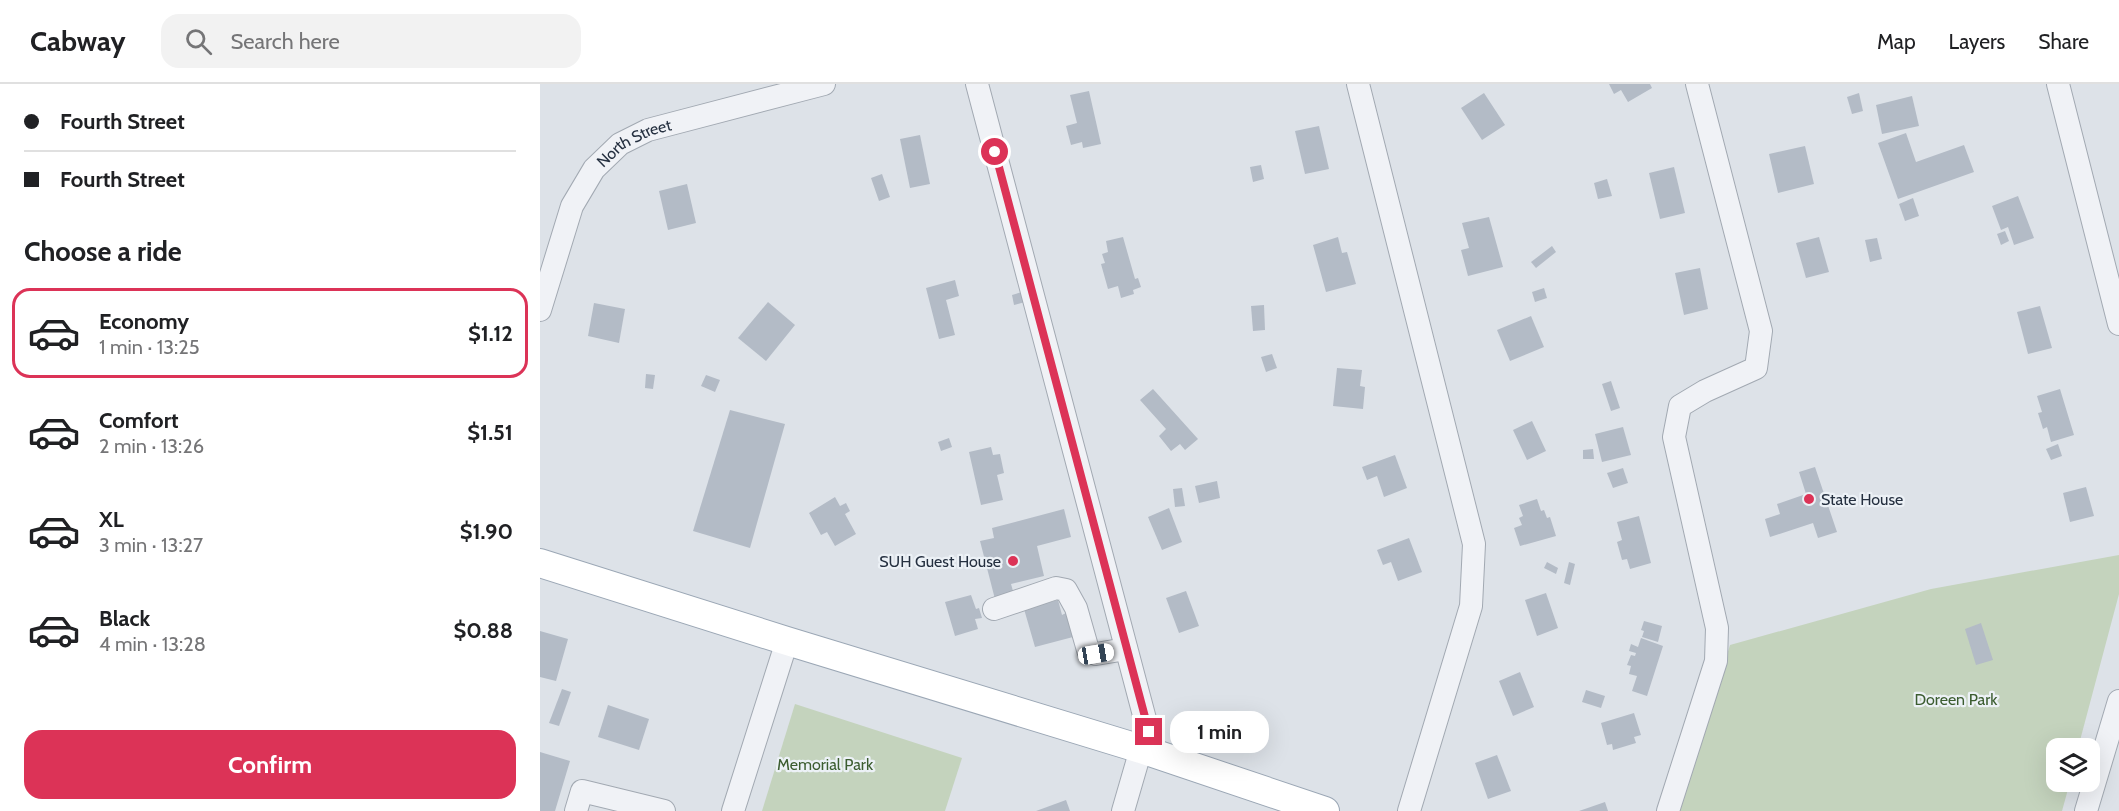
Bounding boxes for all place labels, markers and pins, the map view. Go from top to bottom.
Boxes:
place label: State House [1821,490,1903,509]
marker: State House [1802,492,1816,506]
place label: SUH Guest House [879,552,1001,571]
marker: SUH Guest House [1006,554,1020,568]

